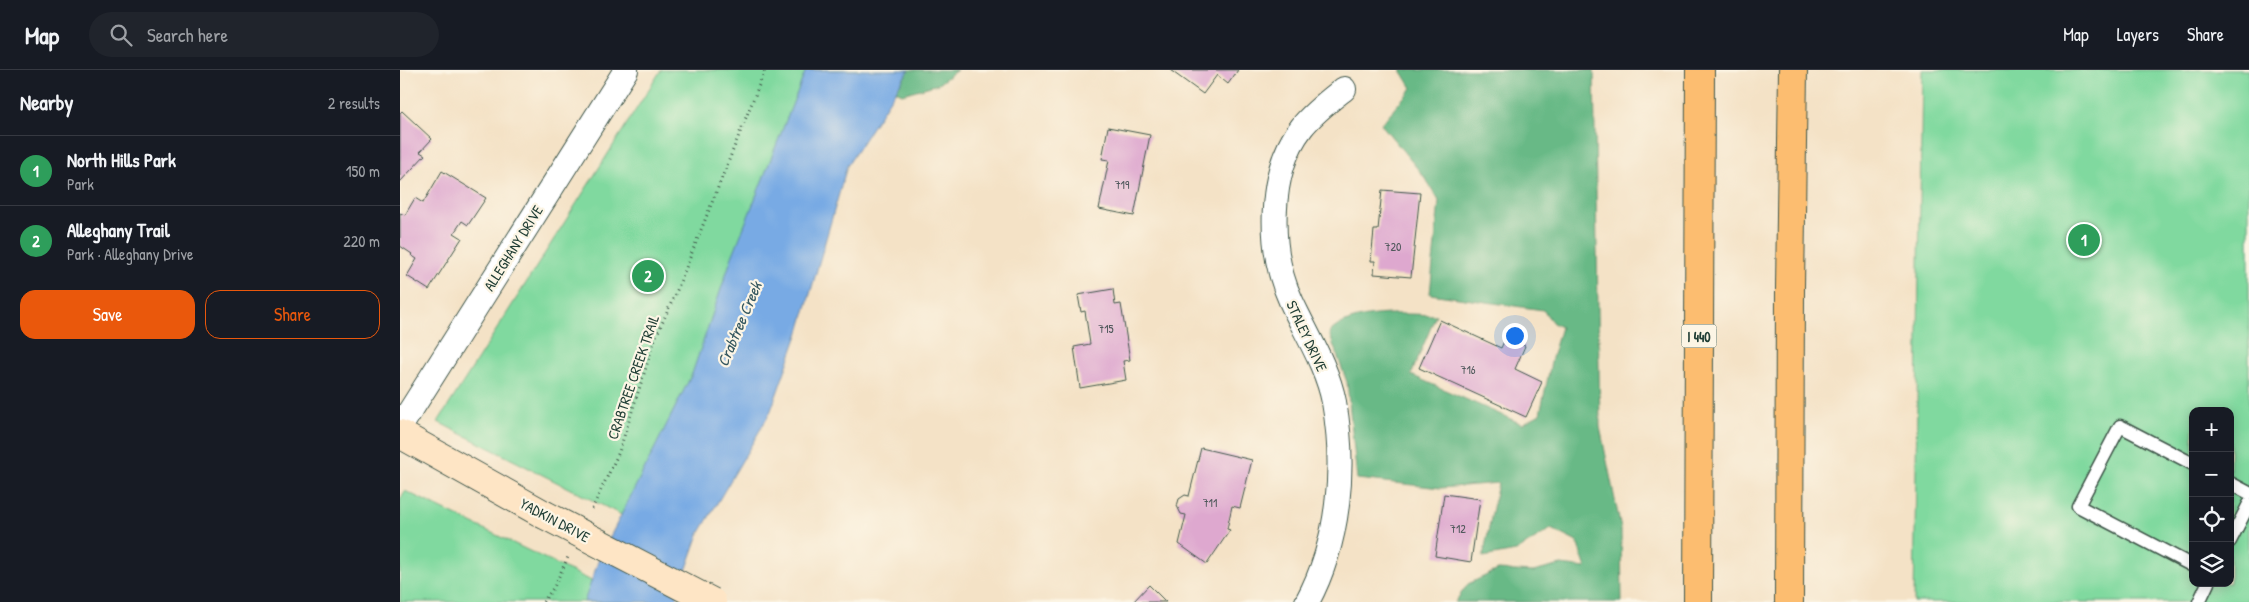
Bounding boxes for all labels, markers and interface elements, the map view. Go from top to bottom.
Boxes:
search box [89,12,439,57]
text: Map [25,19,59,51]
icon: search [107,21,135,49]
text: Search here [147,22,228,48]
text: Map [2063,22,2089,47]
text: Layers [2117,22,2159,47]
text: Share [2187,22,2224,47]
text: Nearby [20,88,73,117]
text: 2 results [328,92,380,114]
text: North Hills Park [67,147,176,173]
text: 1 [33,160,39,182]
text: 150 m [346,160,380,182]
text: Park [67,173,94,195]
house number: 719 [1115,176,1130,193]
street label: ALLEGHANY DRIVE [478,201,548,295]
text: Alleghany Trail [67,217,170,243]
pin: 1 [2068,221,2100,259]
text: 2 [32,230,40,252]
text: 220 m [343,230,380,252]
house number: 720 [1385,238,1401,255]
text: Park · Alleghany Drive [67,243,193,265]
pin: 2 [632,257,664,295]
water label: Crabtree Creek [711,277,767,370]
button: Save [20,290,195,339]
button: Share [205,290,380,339]
street label: STALEY DRIVE [1281,297,1333,375]
street label: CRABTREE CREEK TRAIL [602,312,664,442]
house number: 715 [1098,320,1114,337]
your location [1502,323,1528,349]
road number: I 440 [1682,325,1716,348]
house number: 716 [1460,361,1476,378]
map controls [2189,407,2234,587]
button: + [2189,407,2234,452]
button: − [2189,452,2234,497]
street label: YADKIN DRIVE [516,493,594,547]
house number: 711 [1203,494,1217,511]
button: locate [2189,497,2234,542]
house number: 712 [1450,520,1466,537]
button: layers [2189,542,2234,587]

